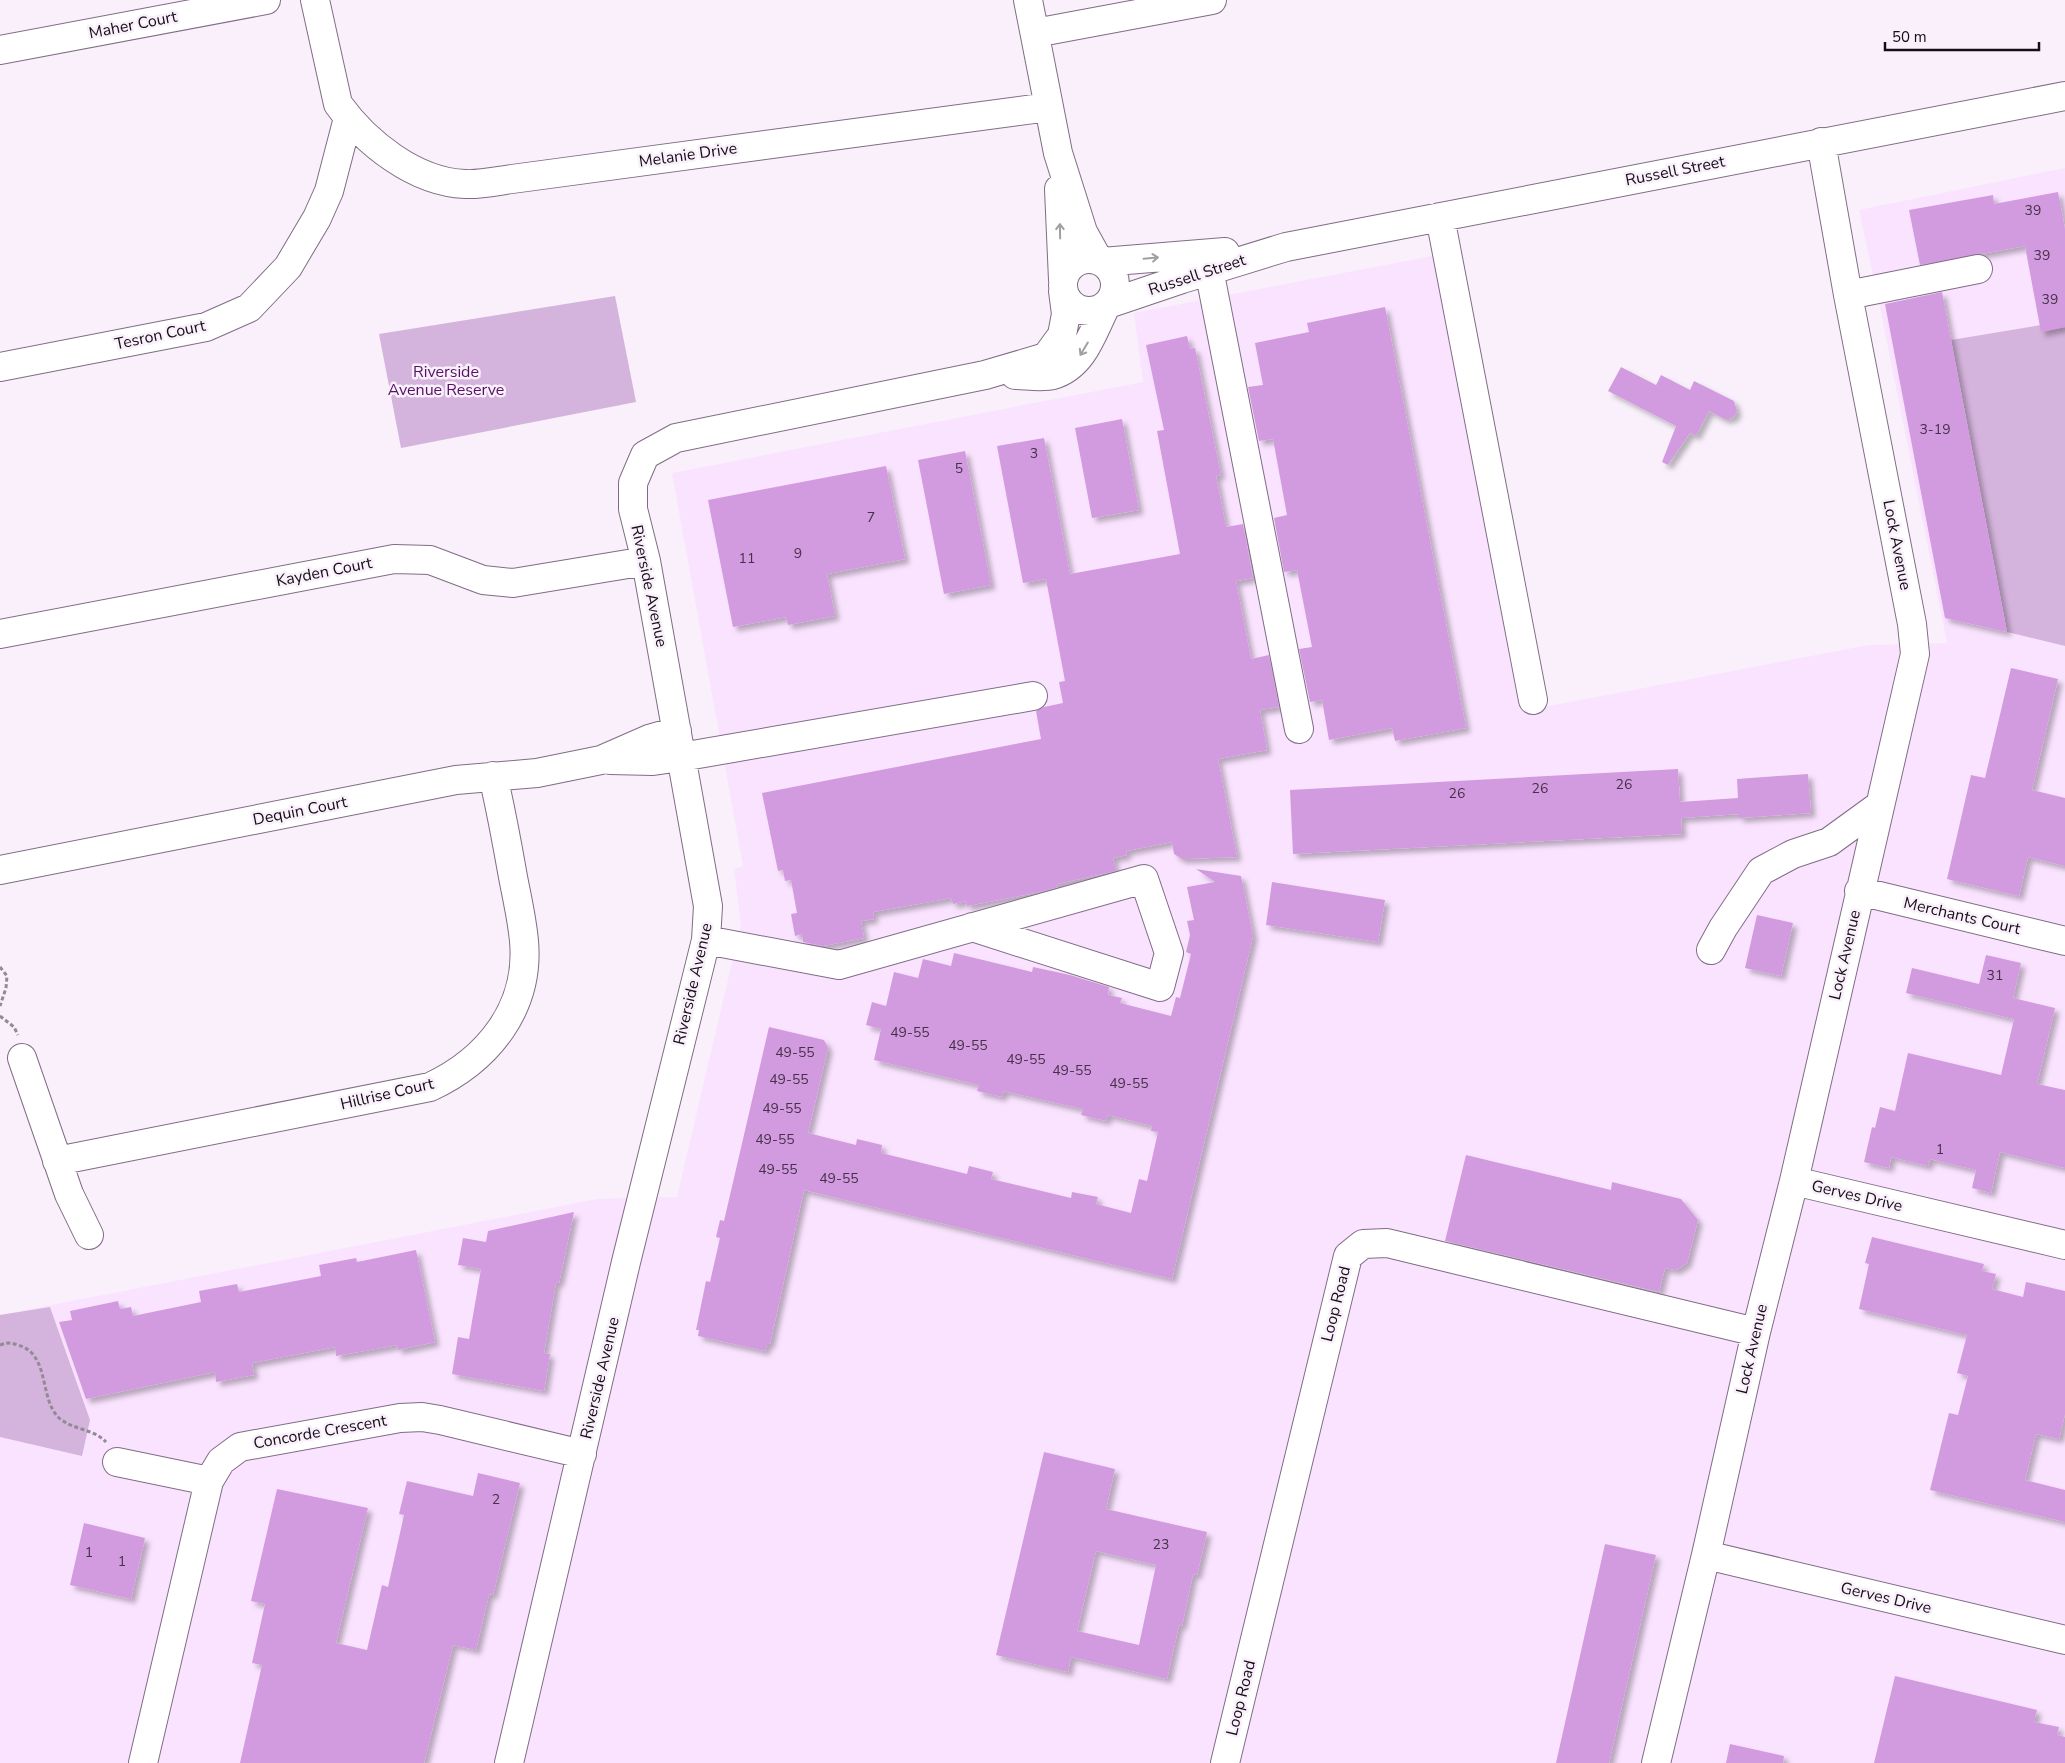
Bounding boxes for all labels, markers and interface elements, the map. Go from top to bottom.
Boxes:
street label: Maher Court [87,6,179,44]
scale bar [1885,20,2039,52]
text: 50 m [1892,27,1927,47]
street label: Melanie Drive [638,137,738,173]
street label: Russell Street [1623,151,1727,191]
house number: 39 [2025,201,2041,220]
one-way arrow [1056,224,1065,240]
house number: 39 [2034,246,2050,265]
street label: Russell Street [1146,249,1249,301]
one-way arrow [1142,254,1158,263]
house number: 39 [2042,290,2058,309]
street label: Tesron Court [113,315,208,355]
one-way arrow [1078,342,1088,356]
park label: Riverside Avenue Reserve [388,361,504,401]
house number: 3-19 [1919,420,1951,439]
house number: 3 [1030,444,1038,463]
house number: 5 [955,459,963,478]
street label: Lock Avenue [1877,498,1917,592]
house number: 7 [867,508,875,527]
street label: Riverside Avenue [625,523,673,649]
house number: 9 [794,544,802,563]
house number: 11 [739,549,755,568]
street label: Kayden Court [274,552,374,592]
house number: 26 [1616,775,1632,794]
house number: 26 [1532,779,1548,798]
house number: 26 [1449,784,1465,803]
street label: Dequin Court [251,791,349,831]
street label: Merchants Court [1901,892,2023,940]
street label: Lock Avenue [1824,908,1866,1002]
street label: Riverside Avenue [668,921,718,1047]
house number: 31 [1987,966,2003,985]
house number: 49-55 [890,1023,930,1042]
house number: 49-55 [948,1036,988,1055]
house number: 49-55 [775,1043,815,1062]
house number: 49-55 [1006,1050,1046,1069]
house number: 49-55 [1052,1061,1092,1080]
house number: 49-55 [769,1070,809,1089]
street label: Hillrise Court [338,1073,436,1115]
house number: 49-55 [1109,1074,1149,1093]
house number: 49-55 [762,1099,802,1118]
house number: 49-55 [755,1130,795,1149]
house number: 1 [1936,1140,1944,1159]
house number: 49-55 [758,1160,798,1179]
house number: 49-55 [819,1169,859,1188]
street label: Gerves Drive [1809,1175,1905,1217]
street label: Loop Road [1316,1264,1356,1344]
street label: Lock Avenue [1731,1302,1773,1396]
street label: Riverside Avenue [575,1315,625,1441]
street label: Concorde Crescent [252,1409,389,1455]
house number: 2 [492,1490,500,1509]
house number: 23 [1153,1535,1169,1554]
house number: 1 [85,1543,93,1562]
house number: 1 [118,1552,126,1571]
street label: Gerves Drive [1838,1577,1934,1619]
street label: Loop Road [1221,1658,1261,1738]

